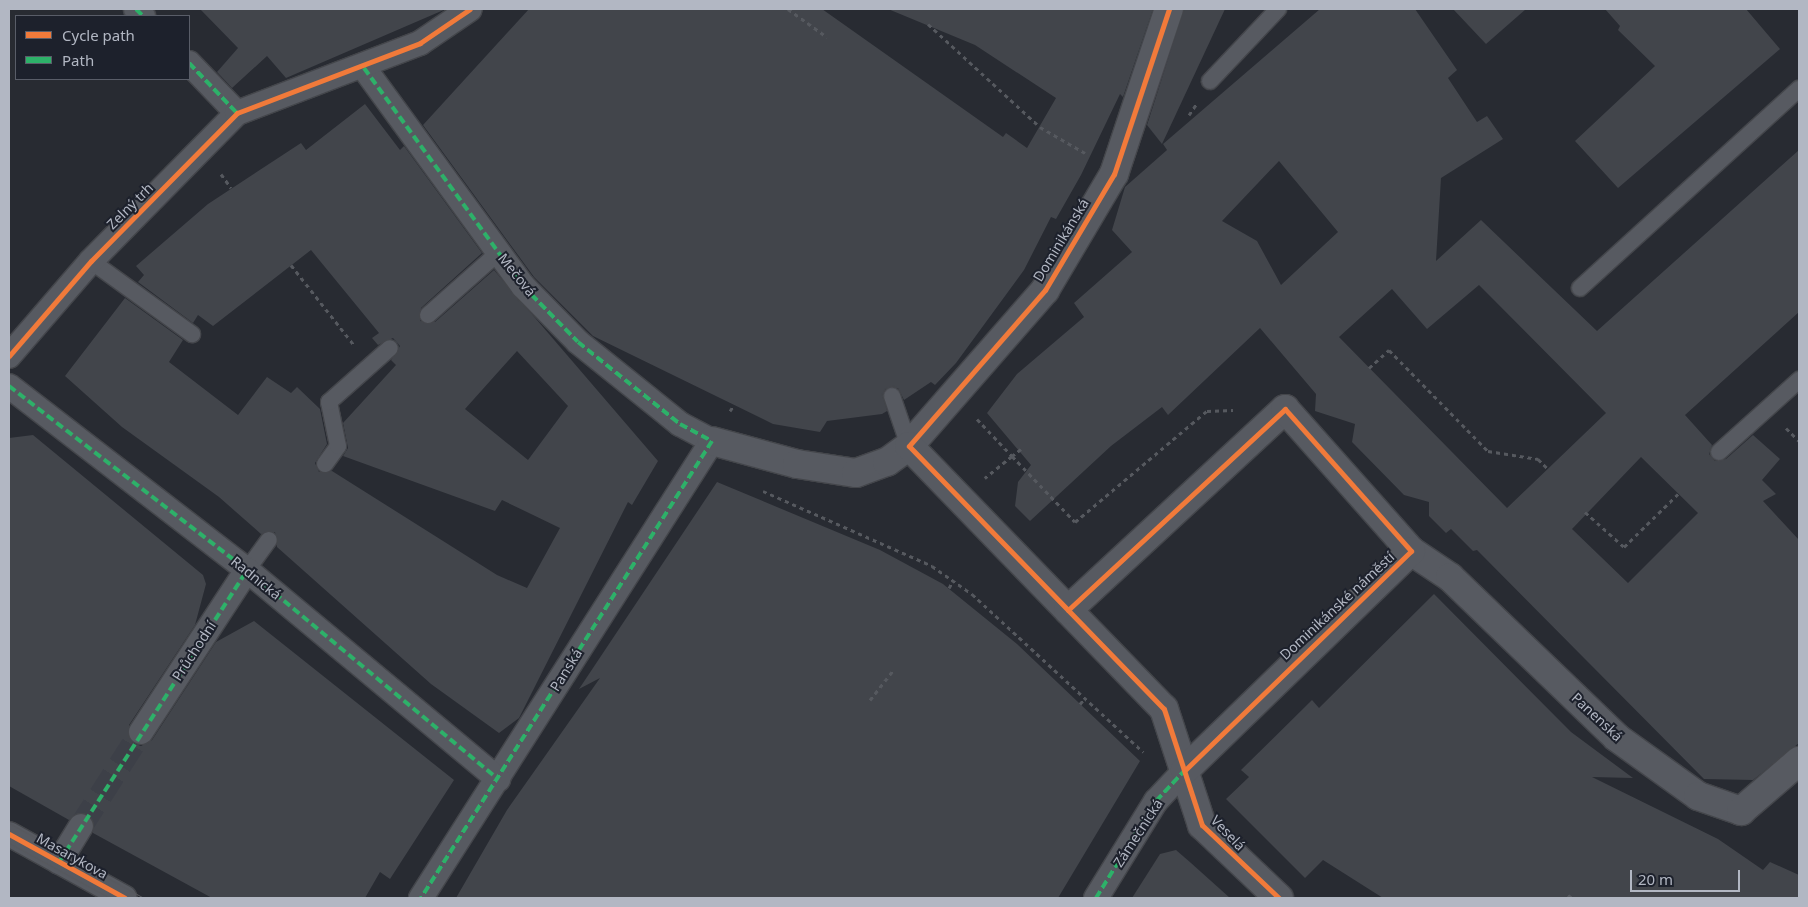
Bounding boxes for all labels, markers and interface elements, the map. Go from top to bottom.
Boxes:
legend [15,15,190,80]
text: Cycle path [62,25,135,45]
text: Path [62,50,94,70]
street label: Zelný trh [103,179,157,233]
street label: Dominikánská [1030,196,1092,284]
street label: Mečová [495,250,539,300]
street label: Dominikánské náměstí [1276,549,1398,663]
street label: Radnická [228,553,284,603]
street label: Průchodní [169,618,219,684]
street label: Panská [546,646,586,694]
street label: Panenská [1568,689,1626,745]
street label: Zámečnická [1110,796,1166,870]
street label: Veselá [1207,812,1249,854]
street label: Masarykova [34,830,110,882]
scale bar [1633,860,1743,892]
text: 20 m [1638,869,1673,889]

